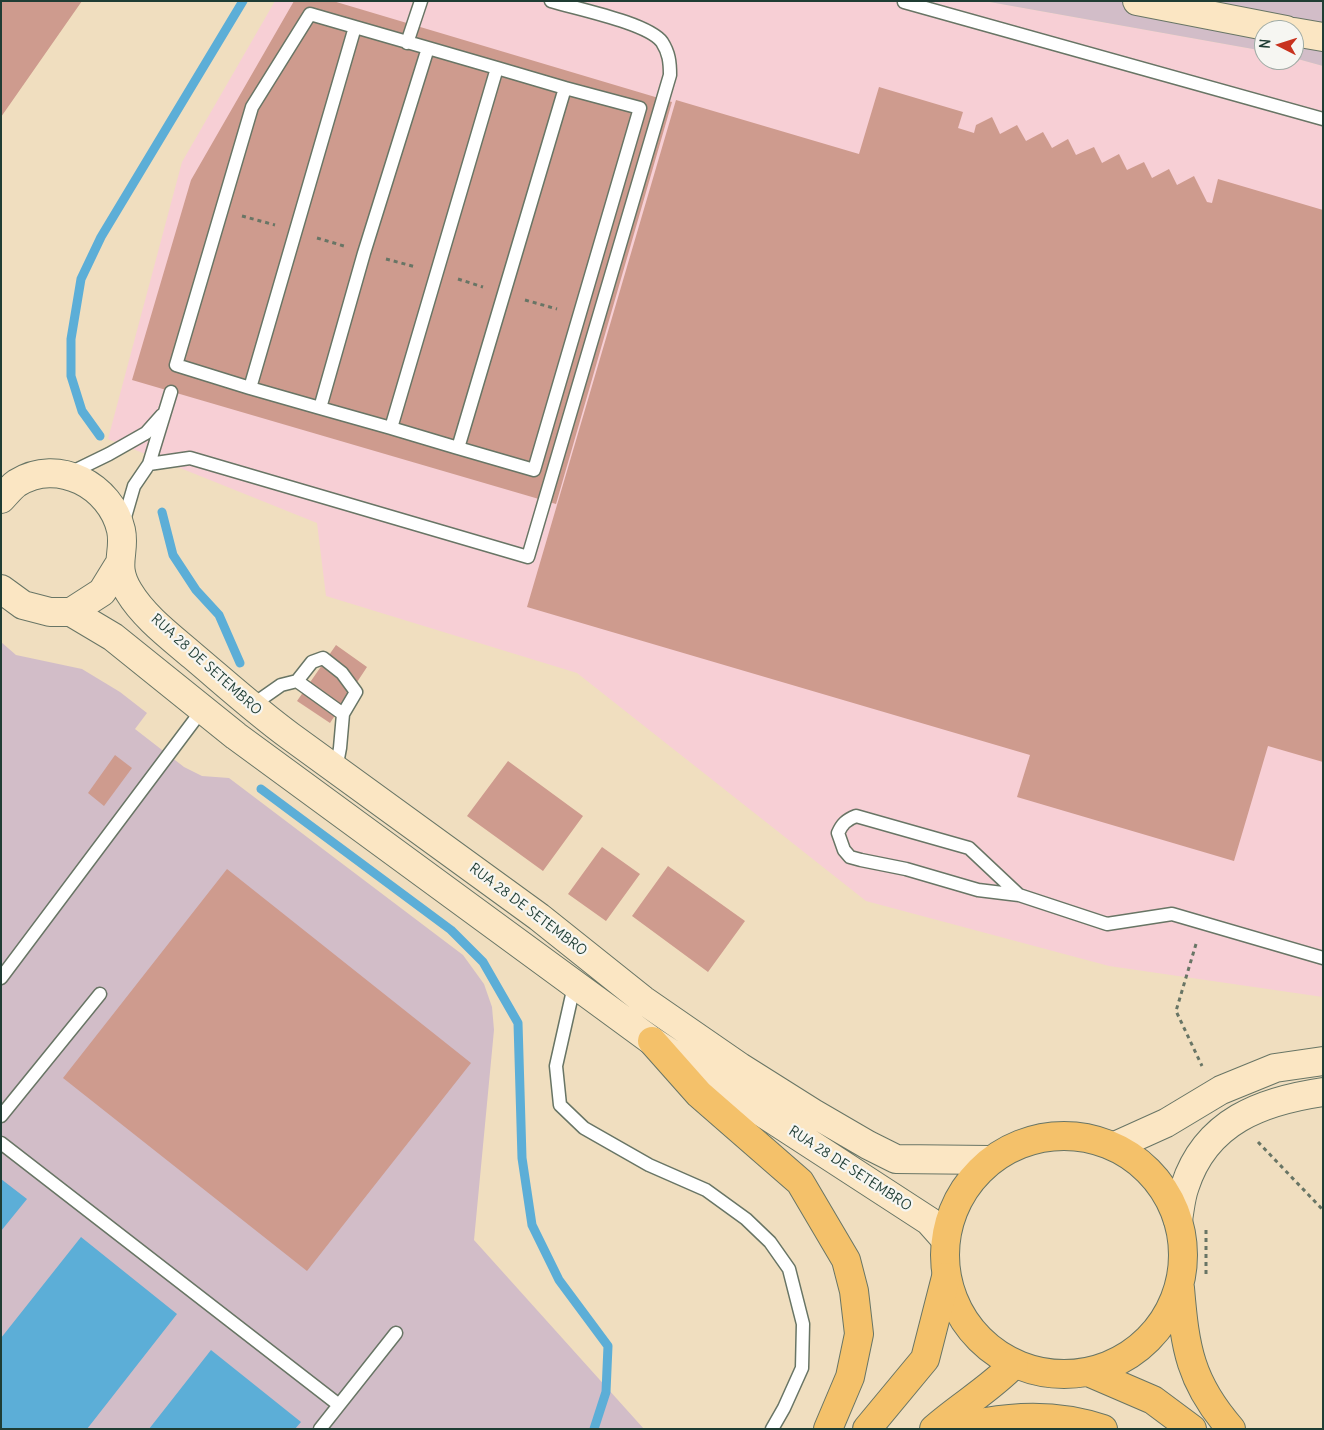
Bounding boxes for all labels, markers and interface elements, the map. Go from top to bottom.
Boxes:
north arrow [1254,20,1304,70]
text: N [1256,38,1274,49]
street label: RUA 28 DE SETEMBRO [147,611,265,719]
street label: RUA 28 DE SETEMBRO [466,860,590,960]
street label: RUA 28 DE SETEMBRO [785,1123,915,1215]

